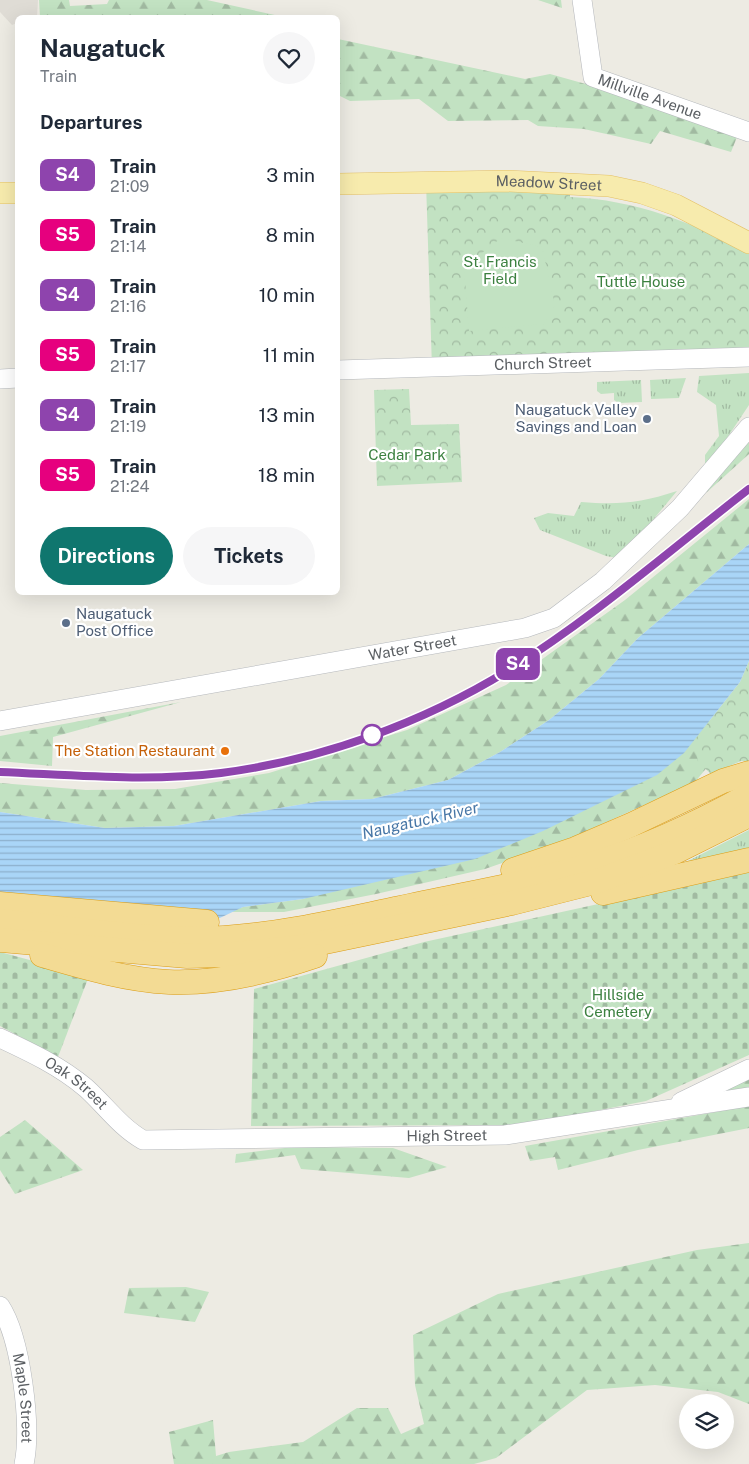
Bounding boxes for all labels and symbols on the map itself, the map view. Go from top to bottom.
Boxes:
street label: Millville Avenue [596,70,704,123]
street label: Meadow Street [496,172,603,194]
park label: St. Francis Field [463,253,537,287]
park label: Tuttle House [597,273,685,290]
street label: Church Street [494,353,592,373]
place label: Naugatuck Valley Savings and Loan [515,401,637,435]
marker: Naugatuck Valley Savings and Loan [641,413,653,425]
park label: Cedar Park [368,446,446,463]
place label: Naugatuck Post Office [76,605,154,639]
marker: Naugatuck Post Office [60,617,72,629]
street label: Water Street [367,631,458,664]
line badge: S4 [496,648,540,680]
unlabelled marker [361,724,383,746]
place label: The Station Restaurant [55,742,215,759]
marker: The Station Restaurant [219,745,231,757]
water label: Naugatuck River [360,798,481,843]
park label: Hillside Cemetery [584,986,652,1020]
street label: Oak Street [42,1053,112,1113]
street label: High Street [406,1126,487,1144]
street label: Maple Street [10,1352,36,1444]

